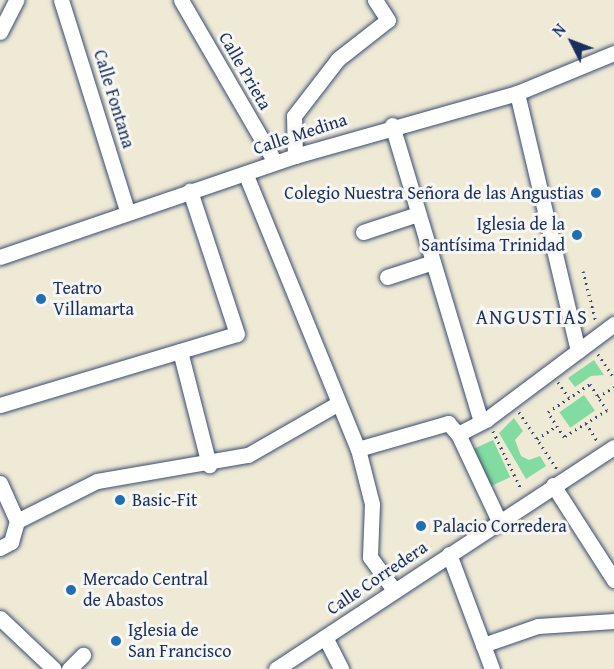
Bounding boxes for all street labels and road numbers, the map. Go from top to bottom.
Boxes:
street label: Calle Prieta [214,28,276,114]
street label: Calle Fontana [89,47,139,151]
street label: Calle Medina [250,109,350,159]
street label: Calle Corredera [323,536,431,620]

